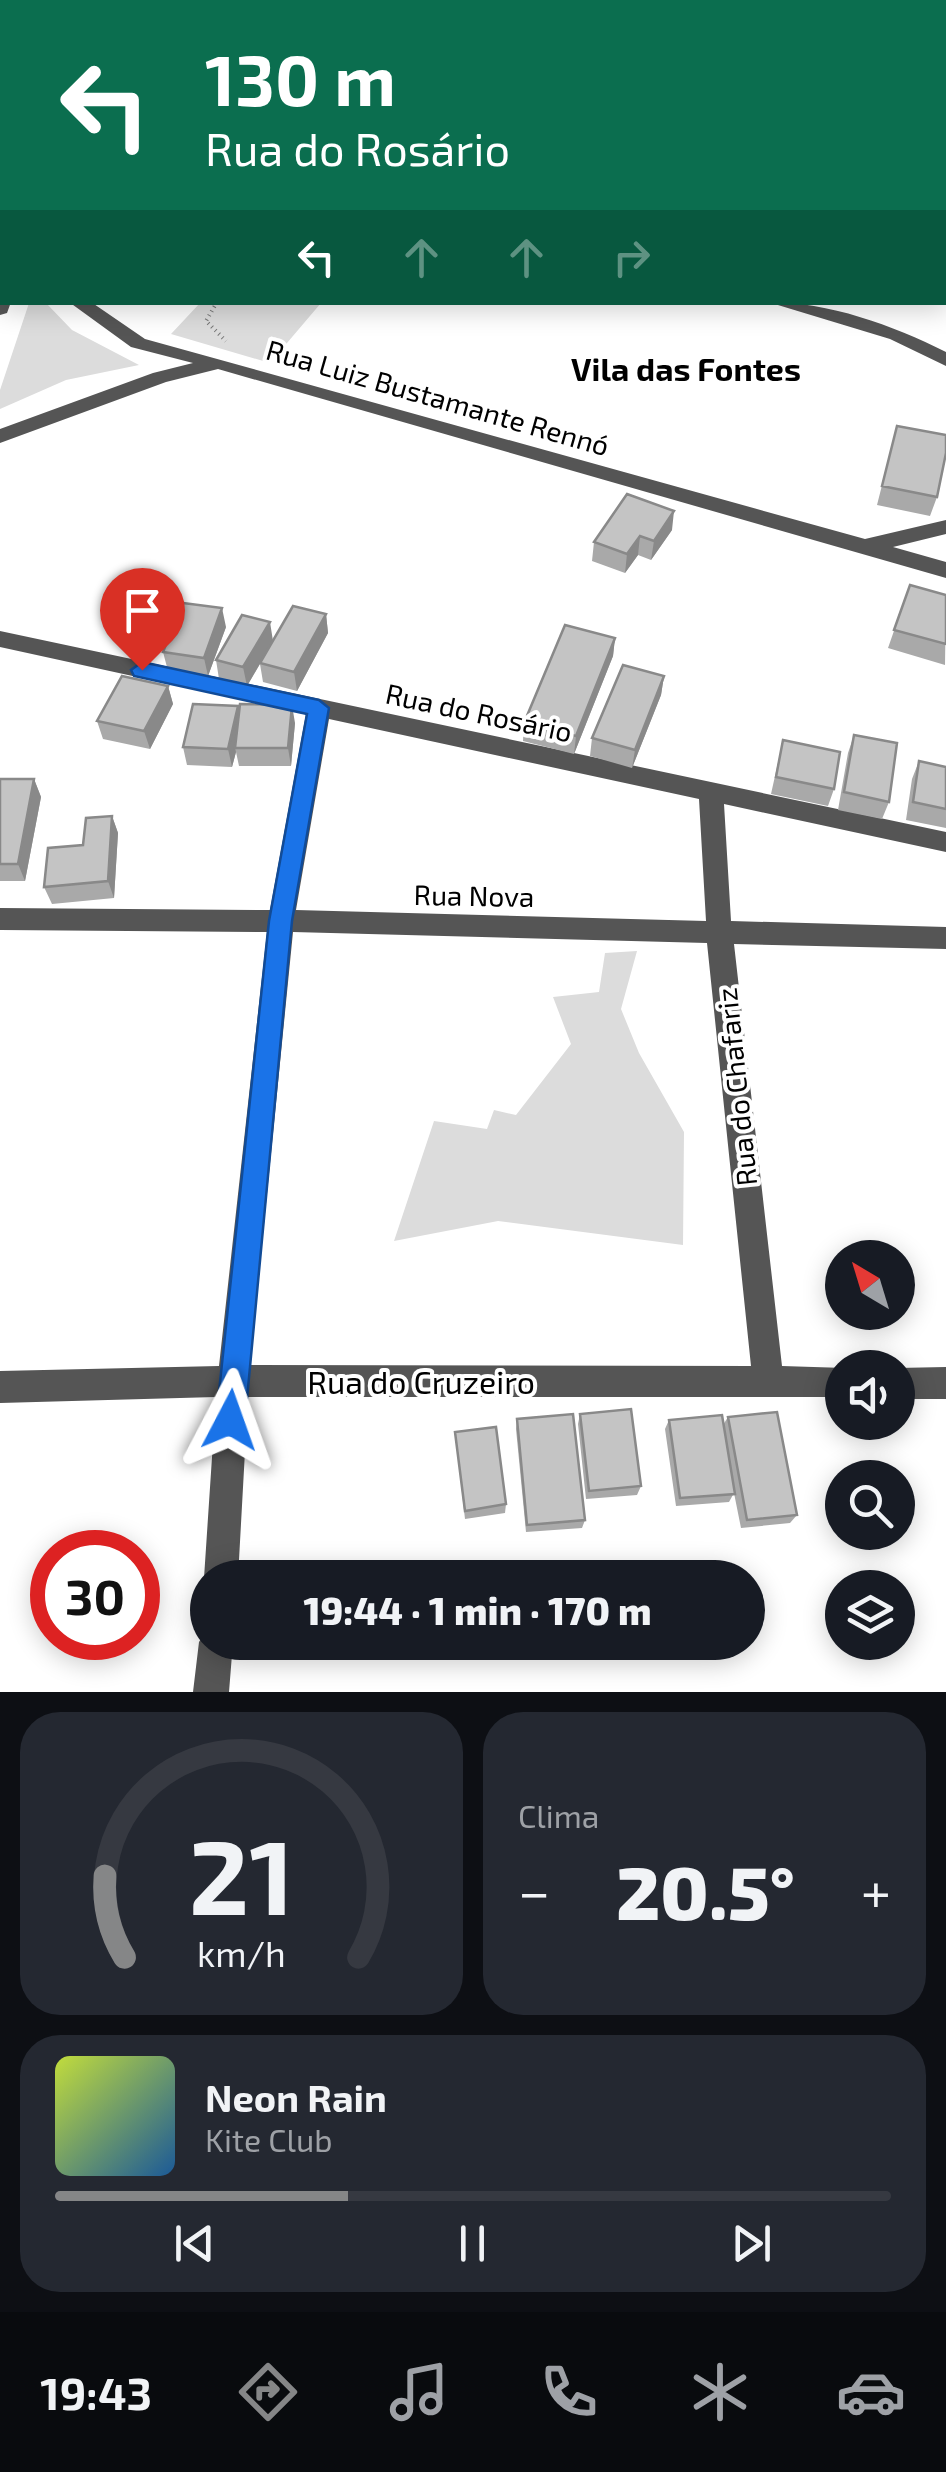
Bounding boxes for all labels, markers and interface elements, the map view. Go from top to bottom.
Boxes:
text: 130 m [205,36,396,120]
icon: left [40,40,170,170]
text: Rua do Rosário [205,121,510,175]
icon: left [289,230,344,285]
icon: ahead [394,230,449,285]
icon: ahead [499,230,554,285]
icon: right [604,230,659,285]
street label: Rua Luiz Bustamante Rennó [263,332,613,462]
district label: Vila das Fontes [571,349,801,387]
pin [100,568,185,671]
icon: arrive [115,583,170,638]
street label: Rua do Rosário [383,676,575,748]
street label: Rua Nova [413,877,535,913]
street label: Rua do Chafariz [709,986,763,1188]
north arrow [825,1240,915,1330]
map controls [825,1240,915,1660]
button: sound [825,1350,915,1440]
street label: Rua do Cruzeiro [307,1362,535,1400]
position arrow [178,1368,282,1472]
button: search [825,1460,915,1550]
speed limit sign: 30 [30,1530,160,1660]
button: layers [825,1570,915,1660]
text: 19:44 · 1 min · 170 m [303,1587,652,1633]
text: Clima [518,1796,599,1834]
text: 21 [189,1811,294,1936]
text: 20.5° [616,1845,795,1935]
text: − [518,1857,550,1923]
text: + [861,1857,891,1923]
text: km/h [197,1931,286,1974]
text: Neon Rain [205,2074,387,2120]
text: Kite Club [205,2120,333,2158]
icon: previous [167,2216,222,2271]
icon: pause [445,2216,500,2271]
icon: next [724,2216,779,2271]
icon: directions [233,2357,303,2427]
icon: music [384,2357,454,2427]
icon: phone [534,2357,604,2427]
icon: climate [685,2357,755,2427]
icon: car [836,2357,906,2427]
text: 19:43 [40,2365,152,2419]

